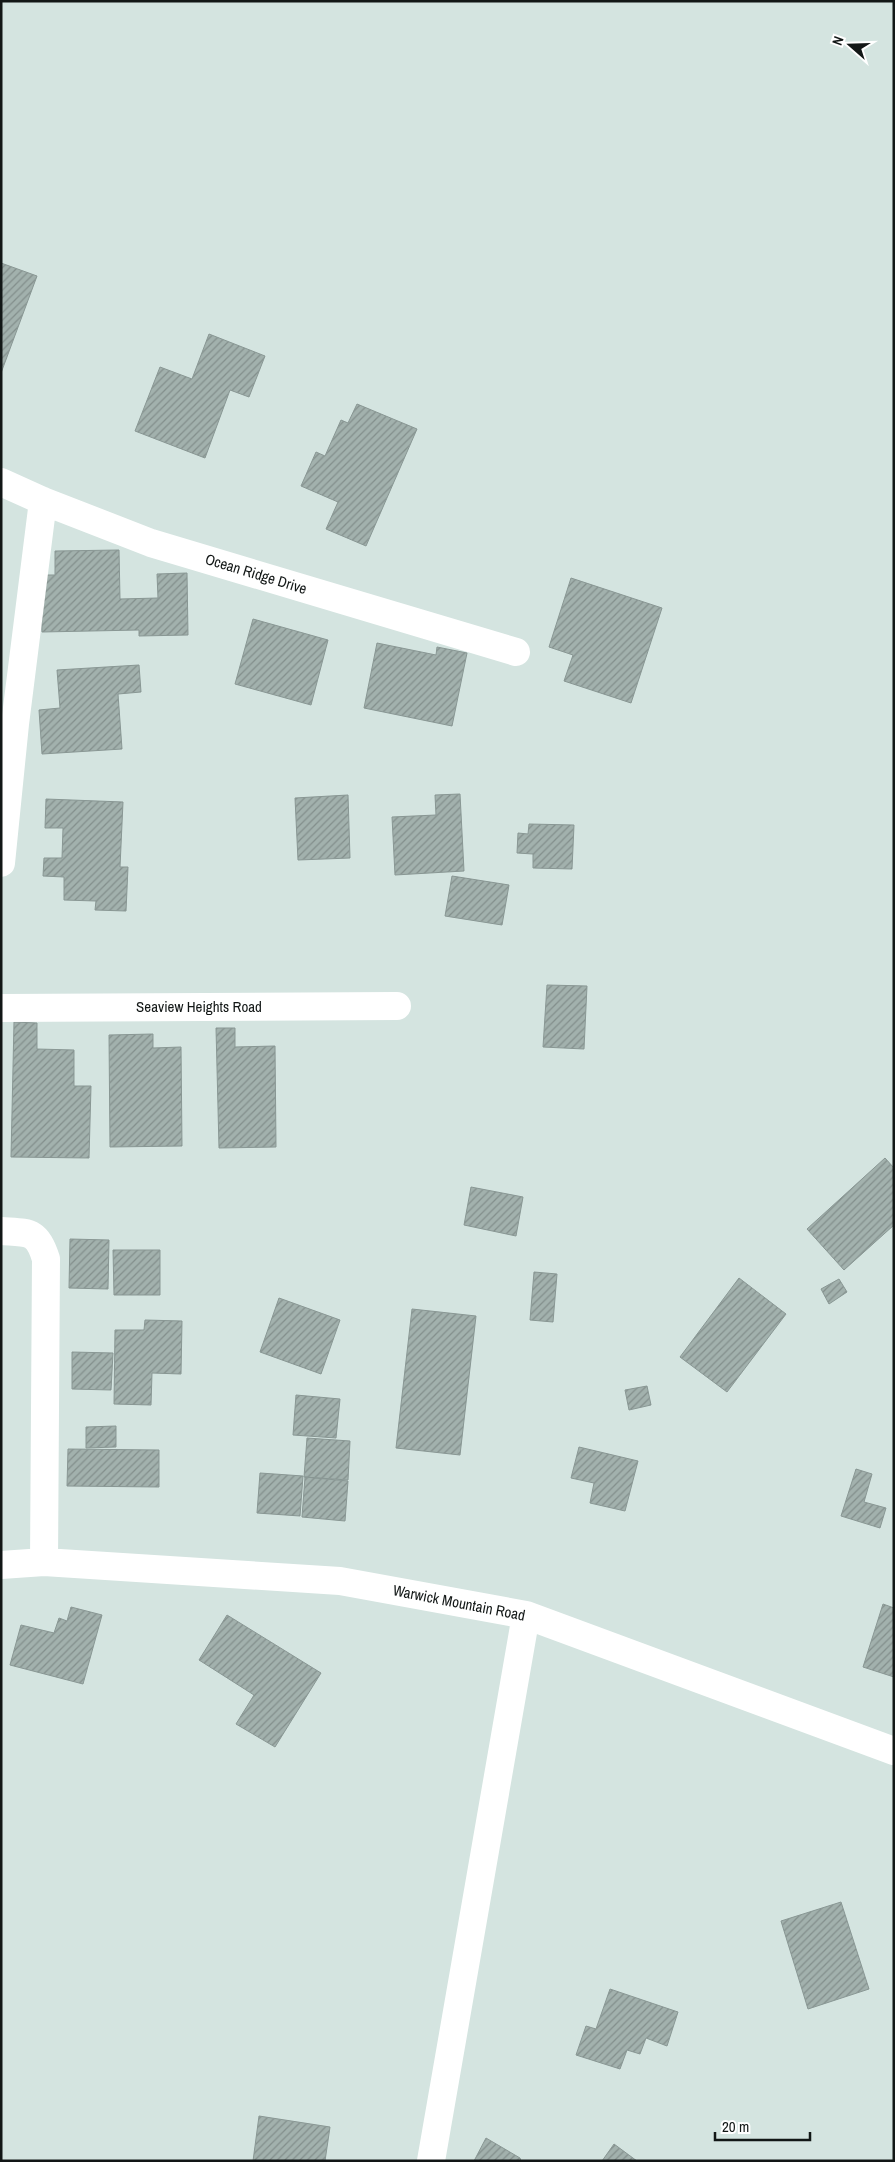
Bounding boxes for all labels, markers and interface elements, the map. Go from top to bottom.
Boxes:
north arrow [825,20,875,70]
text: N [828,34,848,48]
street label: Ocean Ridge Drive [203,548,310,599]
street label: Seaview Heights Road [136,996,262,1017]
street label: Warwick Mountain Road [391,1579,527,1626]
scale bar [715,2110,810,2142]
text: 20 m [722,2116,749,2137]

